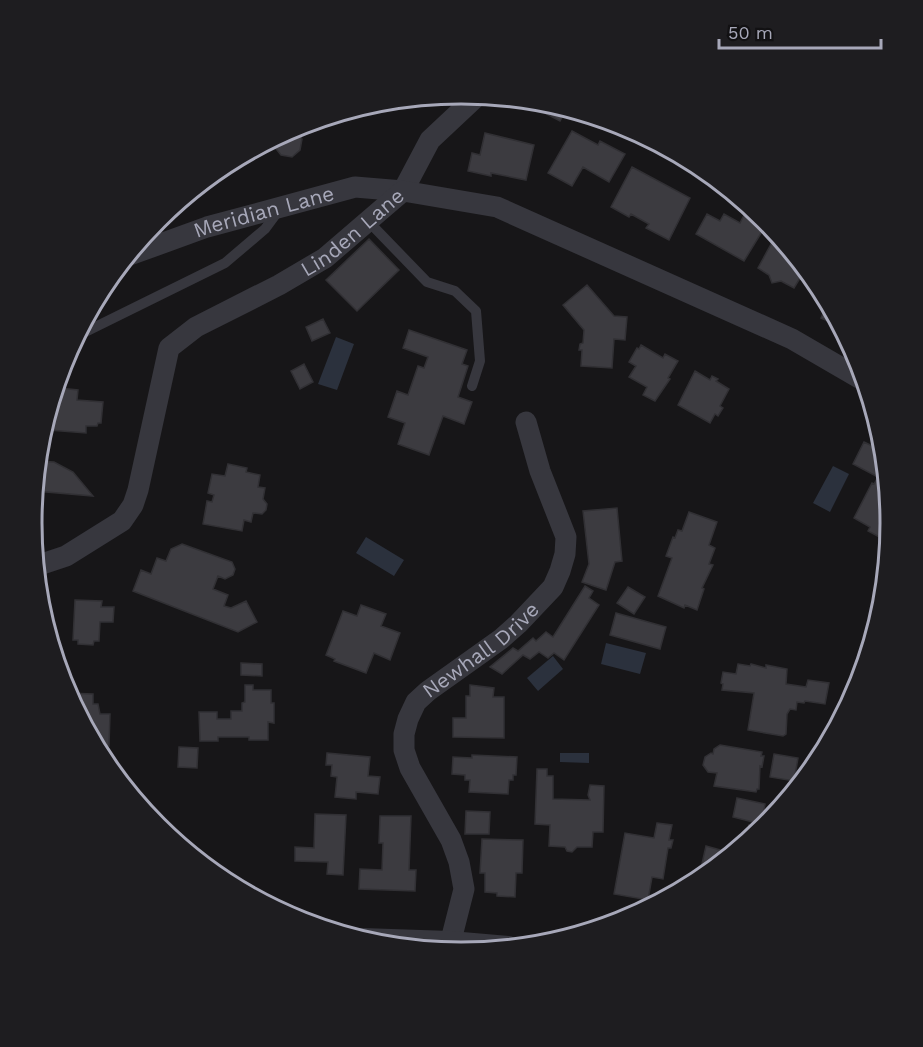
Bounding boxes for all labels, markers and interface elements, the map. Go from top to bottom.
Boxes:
scale bar [719,12,881,50]
text: 50 m [728,22,773,43]
street label: Meridian Lane [190,180,337,243]
street label: Linden Lane [296,183,409,281]
street label: Newhall Drive [418,597,544,703]

